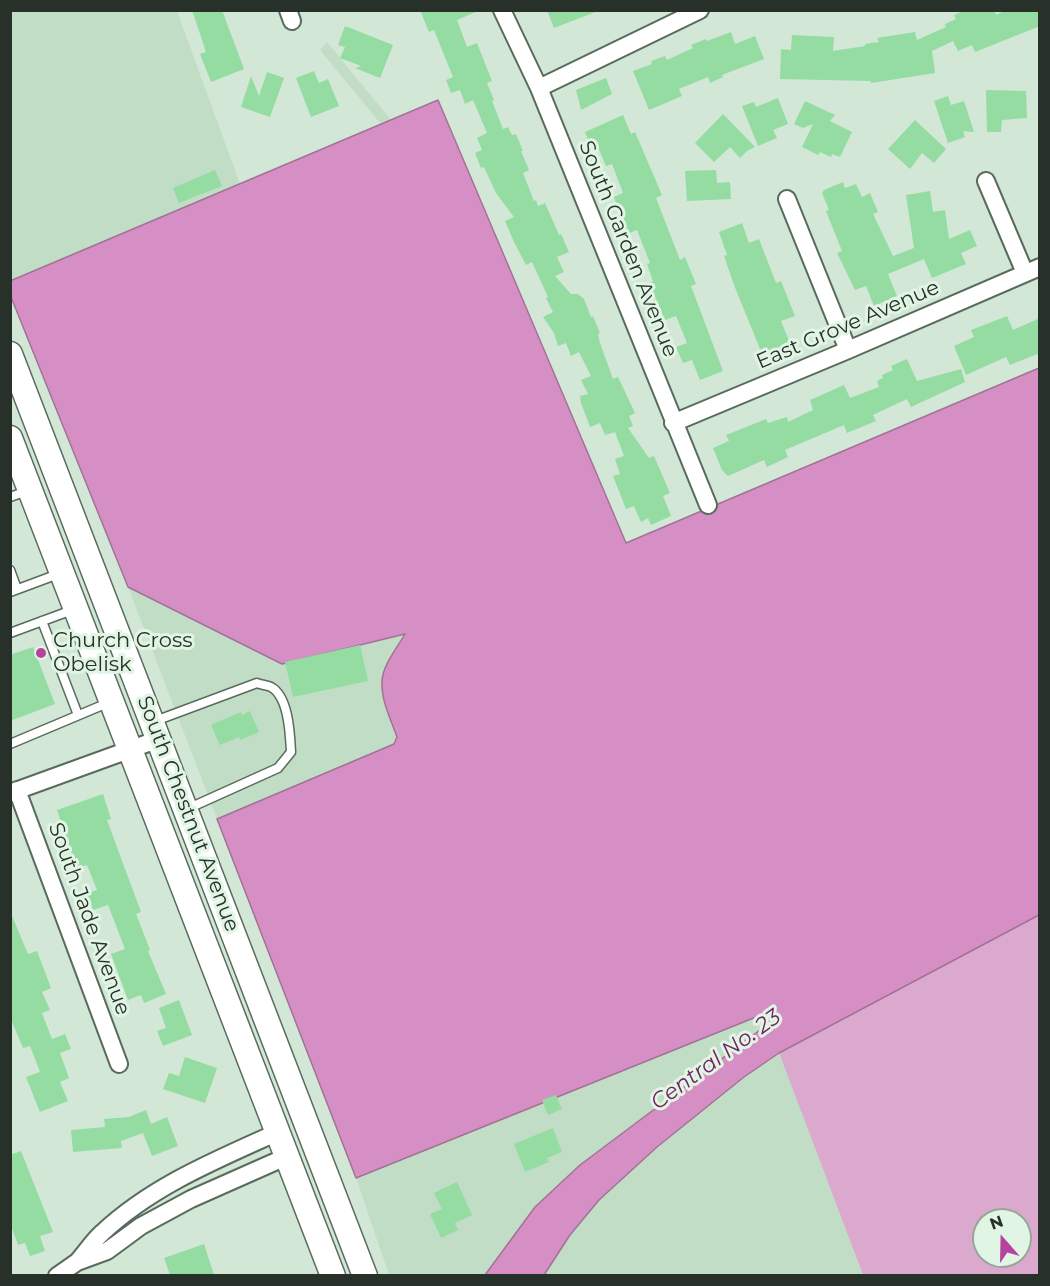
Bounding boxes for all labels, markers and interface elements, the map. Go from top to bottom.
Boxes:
street label: South Garden Avenue [573,137,683,361]
street label: East Grove Avenue [753,275,943,375]
place label: Church Cross Obelisk [53,628,192,678]
marker: Church Cross Obelisk [34,646,48,660]
street label: South Chestnut Avenue [131,693,245,935]
street label: South Jade Avenue [42,819,136,1019]
water label: Central No. 23 [646,1004,786,1116]
north arrow [972,1208,1032,1268]
text: N [987,1211,1006,1234]

